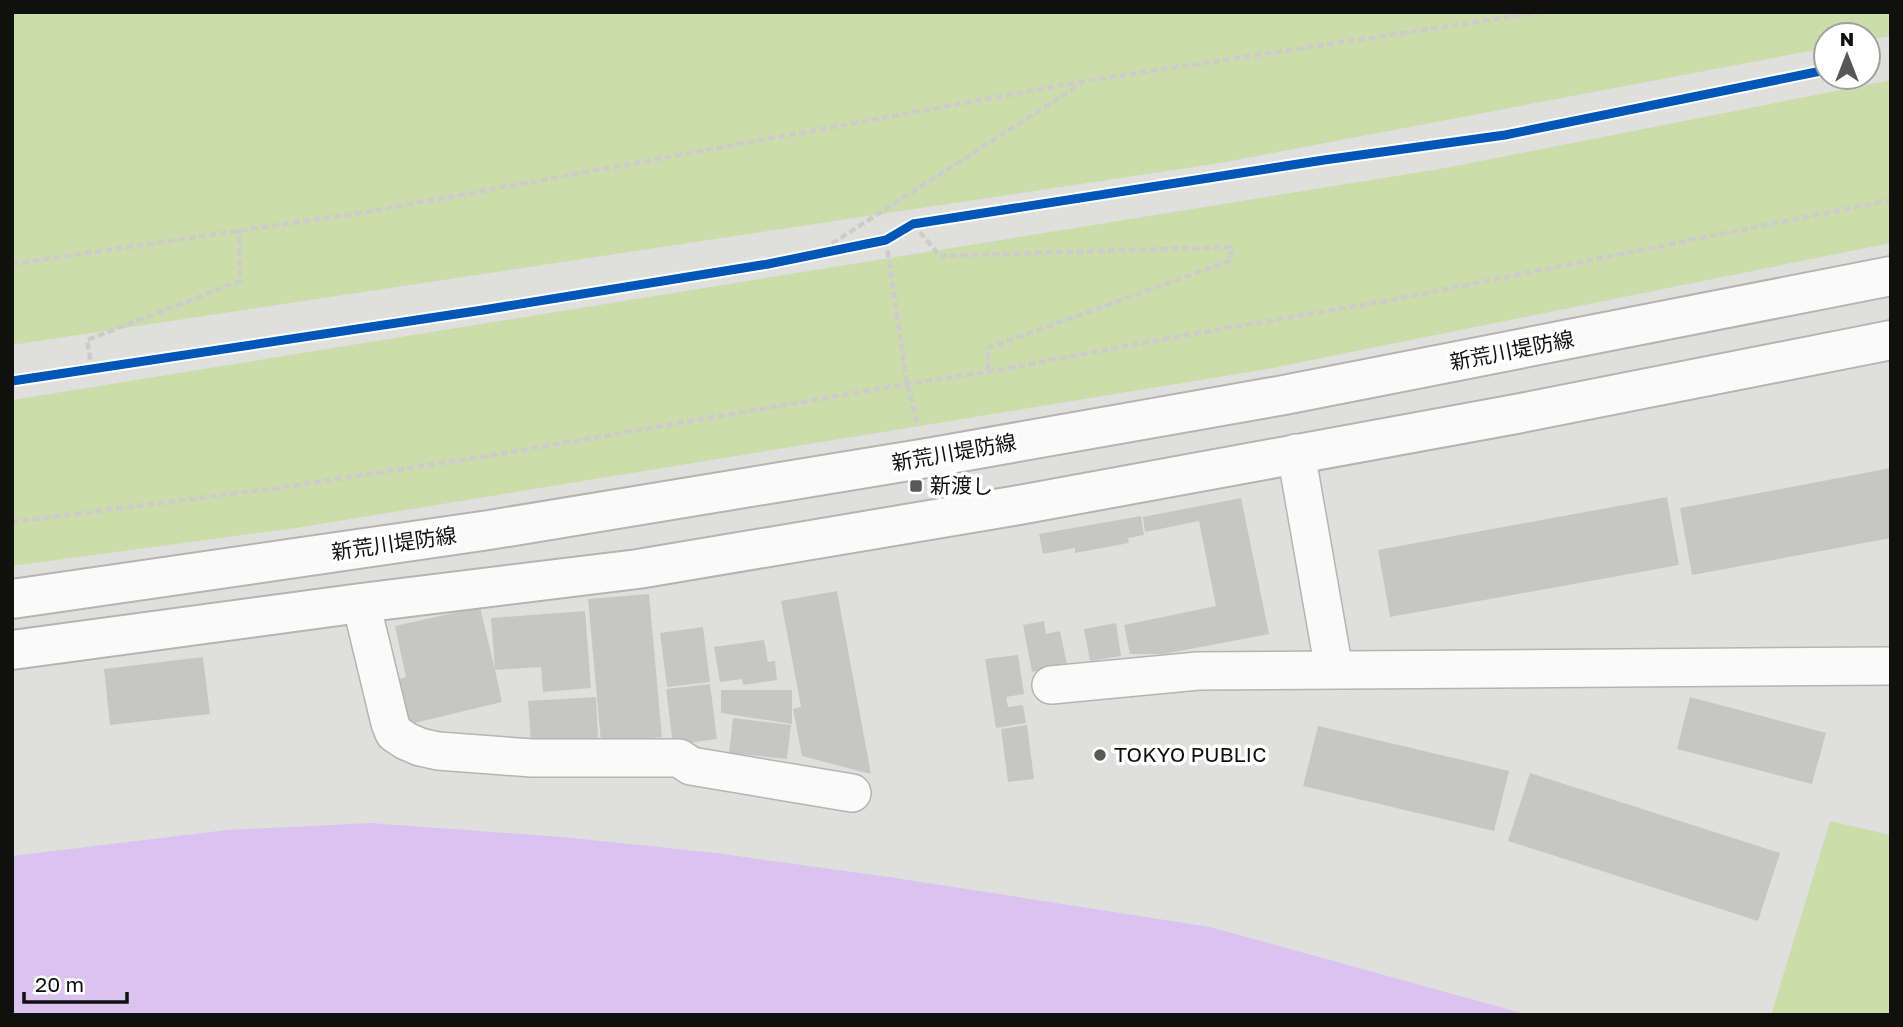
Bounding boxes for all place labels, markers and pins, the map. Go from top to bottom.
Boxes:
place label: 新渡し [930,472,993,498]
marker: 新渡し [908,478,924,494]
place label: TOKYO PUBLIC [1114,741,1266,767]
marker: TOKYO PUBLIC [1092,747,1108,763]

